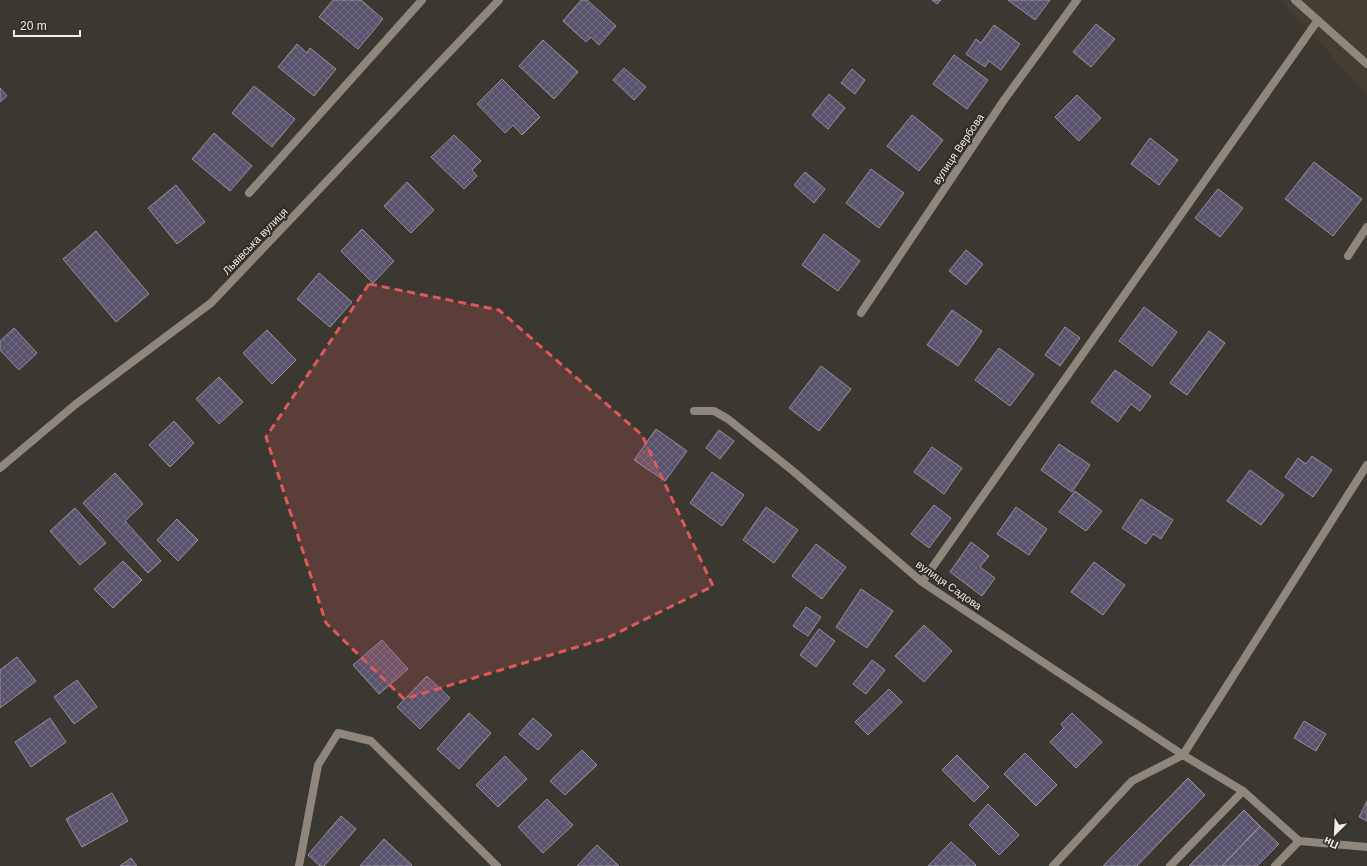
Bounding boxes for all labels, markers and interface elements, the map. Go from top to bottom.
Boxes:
scale bar [14,12,80,38]
text: 20 m [20,19,47,33]
street label: вулиця Вербова [930,111,987,187]
street label: Львівська вулиця [220,205,290,277]
street label: вулиця Садова [914,558,985,613]
north arrow [1315,814,1355,854]
text: Пн [1322,835,1340,852]

